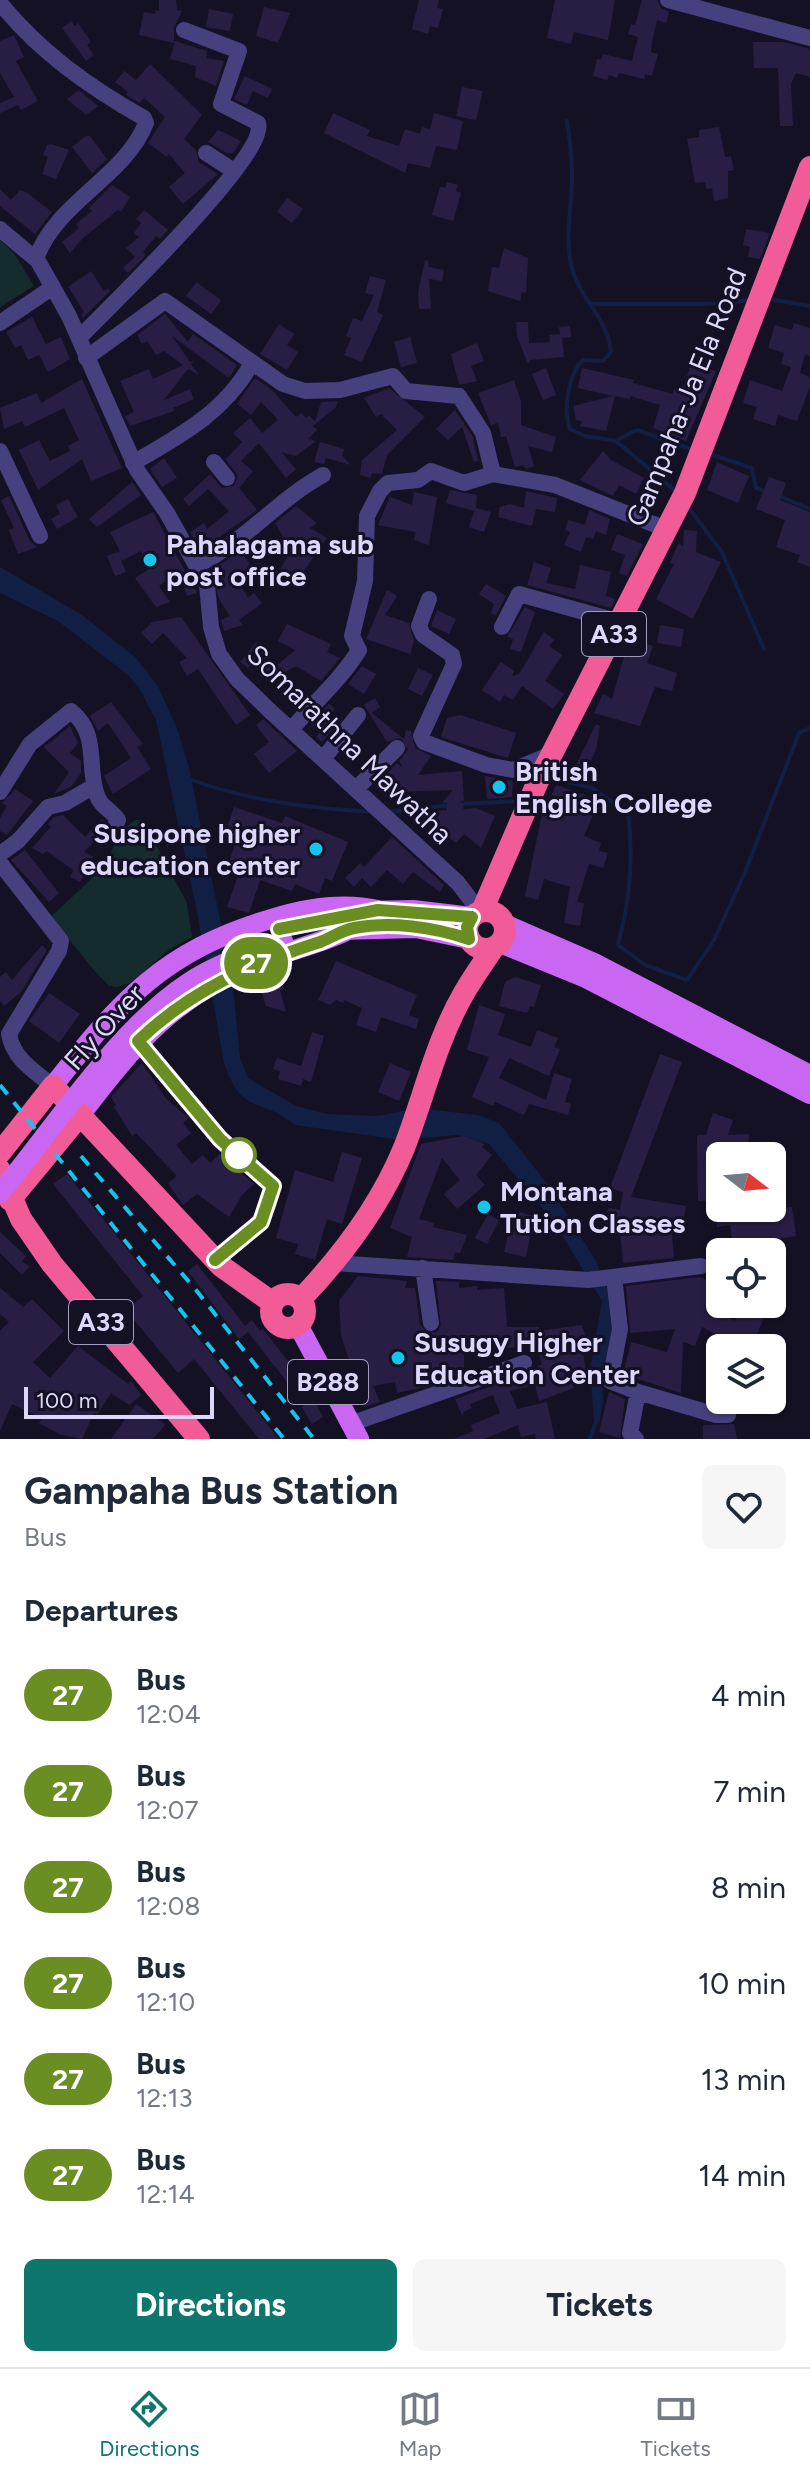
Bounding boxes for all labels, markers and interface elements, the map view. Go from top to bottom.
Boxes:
street label: Gampaha-Ja Ela Road [619,263,753,531]
place label: Pahalagama sub post office [166,527,374,593]
marker: Pahalagama sub post office [141,551,159,569]
road number: A33 [582,612,646,656]
street label: Somarathna Mawatha [240,637,460,851]
place label: British English College [515,754,712,820]
marker: British English College [490,778,508,796]
place label: Susipone higher education center [80,816,300,882]
marker: Susipone higher education center [307,840,325,858]
line badge: 27 [220,937,292,989]
text: 27 [240,946,272,980]
street label: Fly Over [57,977,152,1077]
unlabelled marker [222,1138,256,1172]
north arrow [706,1142,786,1222]
map controls [706,1142,786,1414]
place label: Montana Tution Classes [500,1174,685,1240]
marker: Montana Tution Classes [475,1198,493,1216]
button: locate [706,1238,786,1318]
road number: A33 [69,1300,133,1344]
place label: Susugy Higher Education Center [414,1325,640,1391]
button: layers [706,1334,786,1414]
marker: Susugy Higher Education Center [389,1349,407,1367]
road number: B288 [288,1360,368,1404]
scale bar [24,1383,214,1419]
text: 100 m [36,1387,97,1414]
button: heart [702,1465,786,1549]
text: Gampaha Bus Station [24,1468,398,1514]
text: Bus [24,1521,67,1553]
text: Departures [24,1592,178,1629]
text: Bus [136,1661,185,1698]
text: 4 min [711,1677,786,1714]
text: 27 [52,1678,84,1712]
text: 12:04 [136,1698,201,1730]
text: Bus [136,1757,185,1794]
text: 7 min [713,1773,786,1810]
text: 27 [52,1774,84,1808]
text: 12:07 [136,1794,198,1826]
text: Bus [136,1853,185,1890]
text: 8 min [711,1869,786,1906]
text: 27 [52,1870,84,1904]
text: 12:08 [136,1890,200,1922]
text: Bus [136,1949,185,1986]
text: 10 min [698,1965,786,2002]
text: 27 [52,1966,84,2000]
text: 12:10 [136,1986,195,2018]
text: Bus [136,2045,185,2082]
text: 13 min [701,2061,786,2098]
text: 27 [52,2062,84,2096]
text: 12:13 [136,2082,193,2114]
text: Bus [136,2141,185,2178]
text: 14 min [698,2157,786,2194]
text: 27 [52,2158,84,2192]
text: 12:14 [136,2178,195,2210]
button: Directions [24,2259,397,2351]
button: Tickets [413,2259,786,2351]
tab: Directions [99,2387,200,2462]
tab: Map [398,2387,442,2462]
tab: Tickets [641,2387,711,2462]

